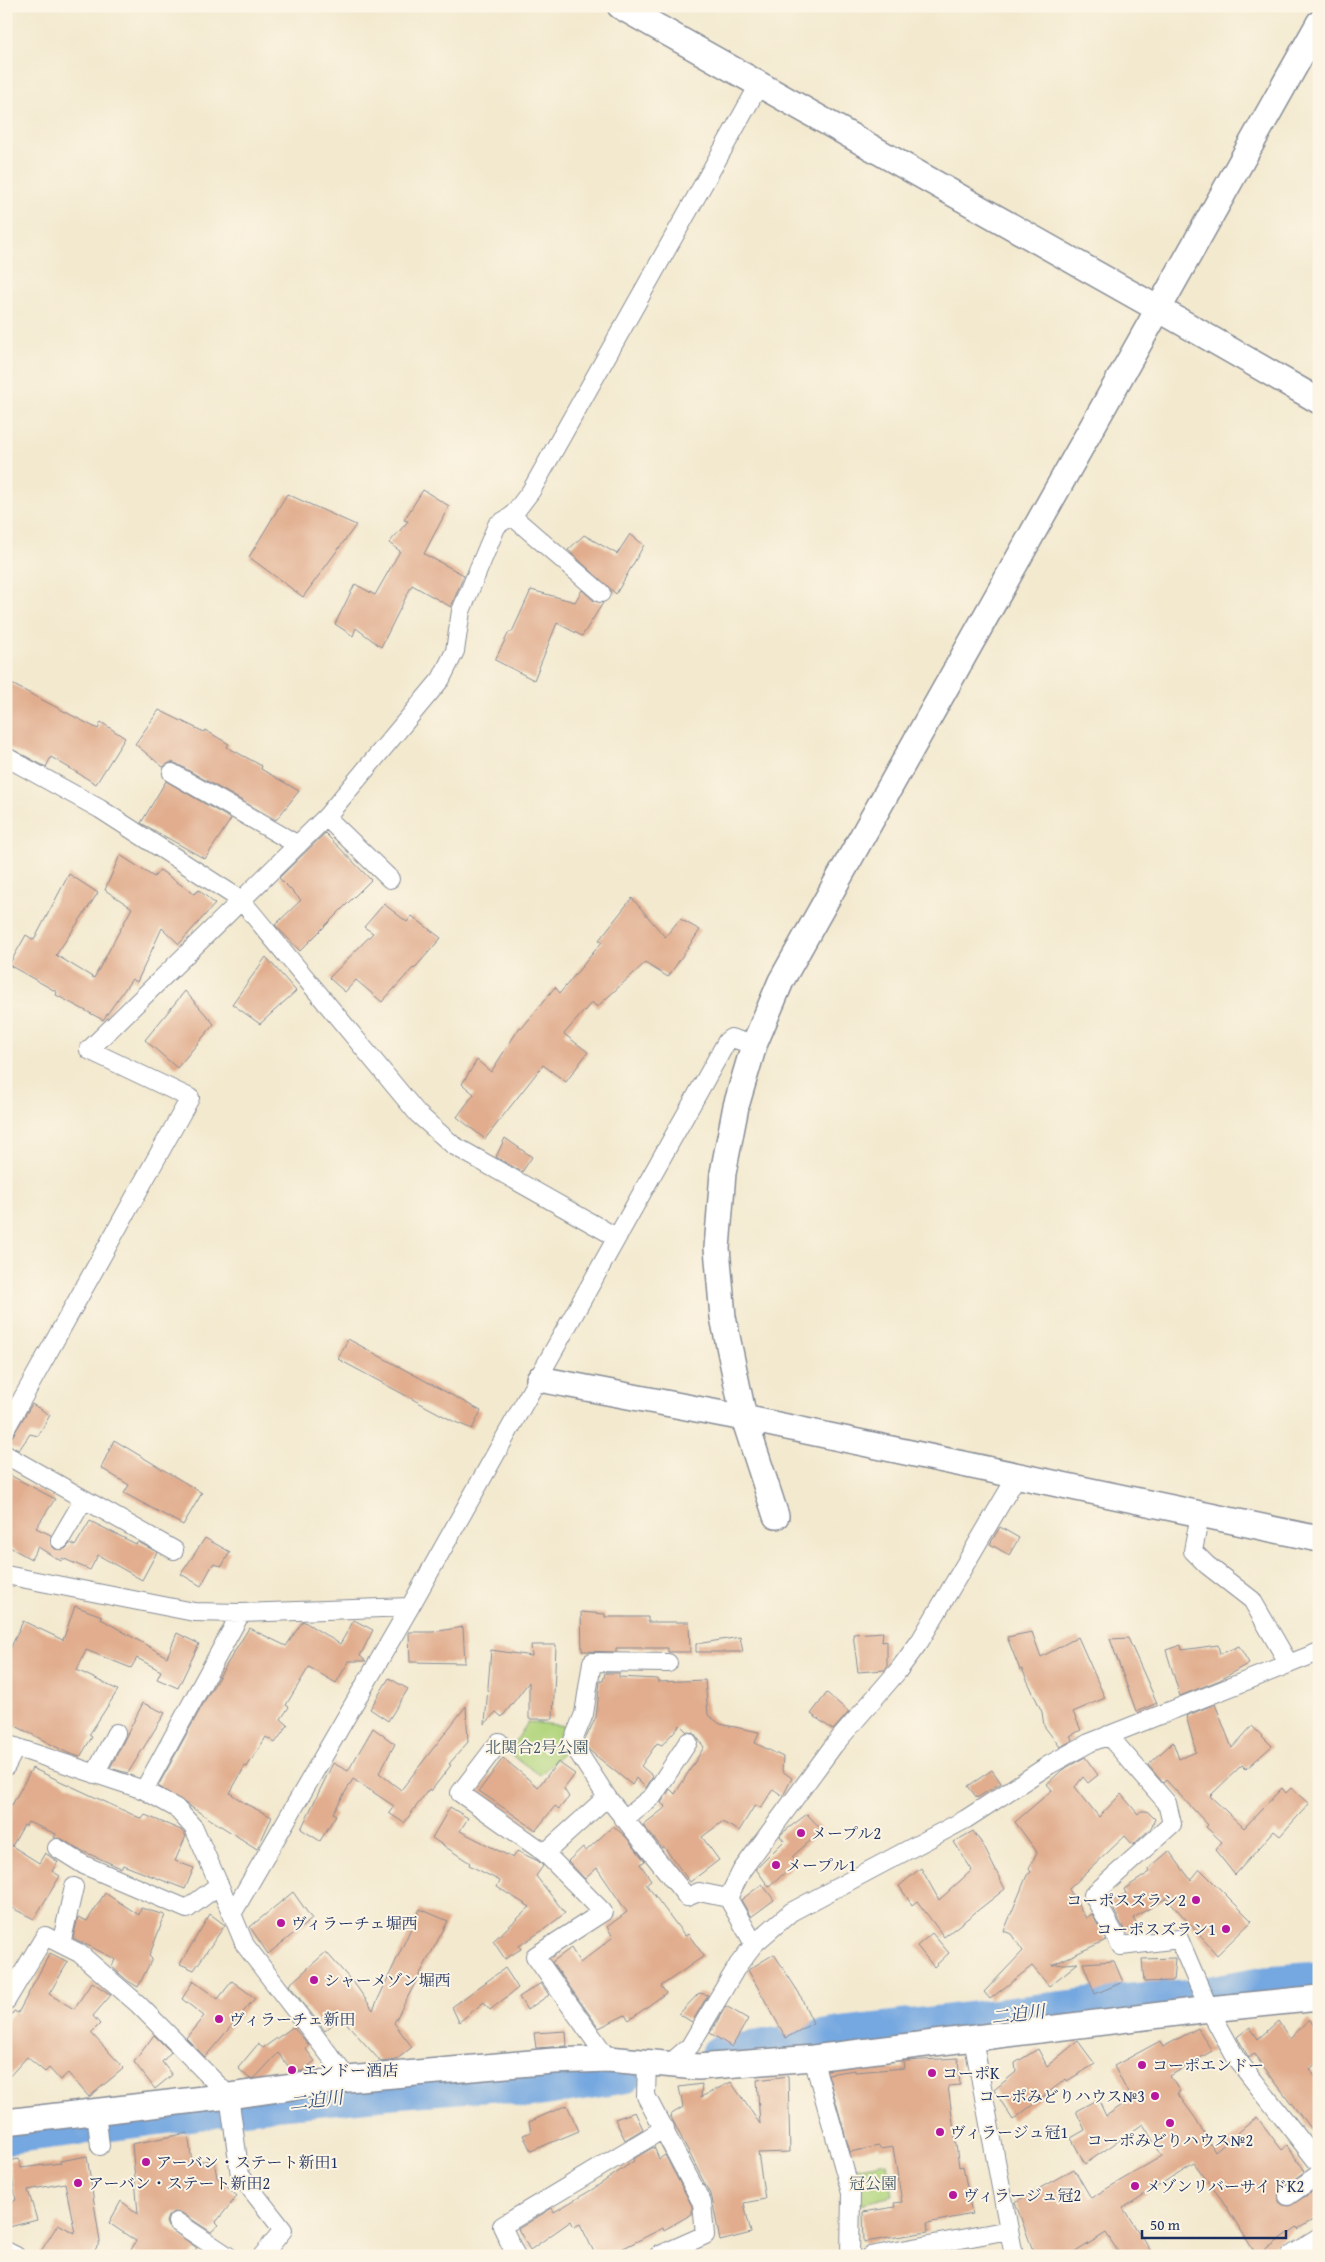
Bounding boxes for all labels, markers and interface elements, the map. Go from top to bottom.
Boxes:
park label: 北関合2号公園 [485,1735,589,1759]
place label: メープル2 [811,1821,881,1845]
marker: メープル2 [795,1827,807,1839]
place label: メープル1 [786,1853,856,1877]
marker: メープル1 [770,1859,782,1871]
place label: コーポスズラン2 [1066,1888,1186,1912]
marker: コーポスズラン2 [1190,1894,1202,1906]
place label: ヴィラーチェ堀西 [291,1911,418,1935]
marker: ヴィラーチェ堀西 [275,1917,287,1929]
place label: コーポスズラン1 [1096,1917,1216,1941]
marker: コーポスズラン1 [1220,1923,1232,1935]
place label: シャーメゾン堀西 [324,1968,450,1992]
marker: シャーメゾン堀西 [308,1974,320,1986]
water label: 二迫川 [990,1997,1048,2031]
place label: ヴィラーチェ新田 [229,2007,356,2031]
marker: ヴィラーチェ新田 [213,2013,225,2025]
place label: コーポエンドー [1152,2053,1264,2077]
place label: エンドー酒店 [302,2058,398,2082]
marker: コーポエンドー [1136,2059,1148,2071]
place label: コーポK [942,2061,1000,2085]
marker: エンドー酒店 [286,2064,298,2076]
marker: コーポK [926,2067,938,2079]
water label: 二迫川 [288,2083,346,2117]
place label: コーポみどりハウス№3 [979,2084,1145,2108]
marker: コーポみどりハウス№3 [1149,2090,1161,2102]
marker: コーポみどりハウス№2 [1164,2117,1176,2129]
place label: ヴィラージュ冠1 [950,2120,1068,2144]
marker: ヴィラージュ冠1 [934,2126,946,2138]
place label: コーポみどりハウス№2 [1087,2128,1253,2152]
place label: アーバン・ステート新田1 [156,2150,338,2174]
marker: アーバン・ステート新田1 [140,2156,152,2168]
place label: アーバン・ステート新田2 [88,2171,270,2195]
park label: 冠公園 [849,2171,897,2195]
place label: メゾンリバーサイドK2 [1145,2174,1304,2198]
marker: アーバン・ステート新田2 [72,2177,84,2189]
marker: メゾンリバーサイドK2 [1129,2180,1141,2192]
place label: ヴィラージュ冠2 [963,2183,1081,2207]
marker: ヴィラージュ冠2 [947,2189,959,2201]
scale bar [1142,2207,1286,2239]
text: 50 m [1150,2214,1181,2235]

